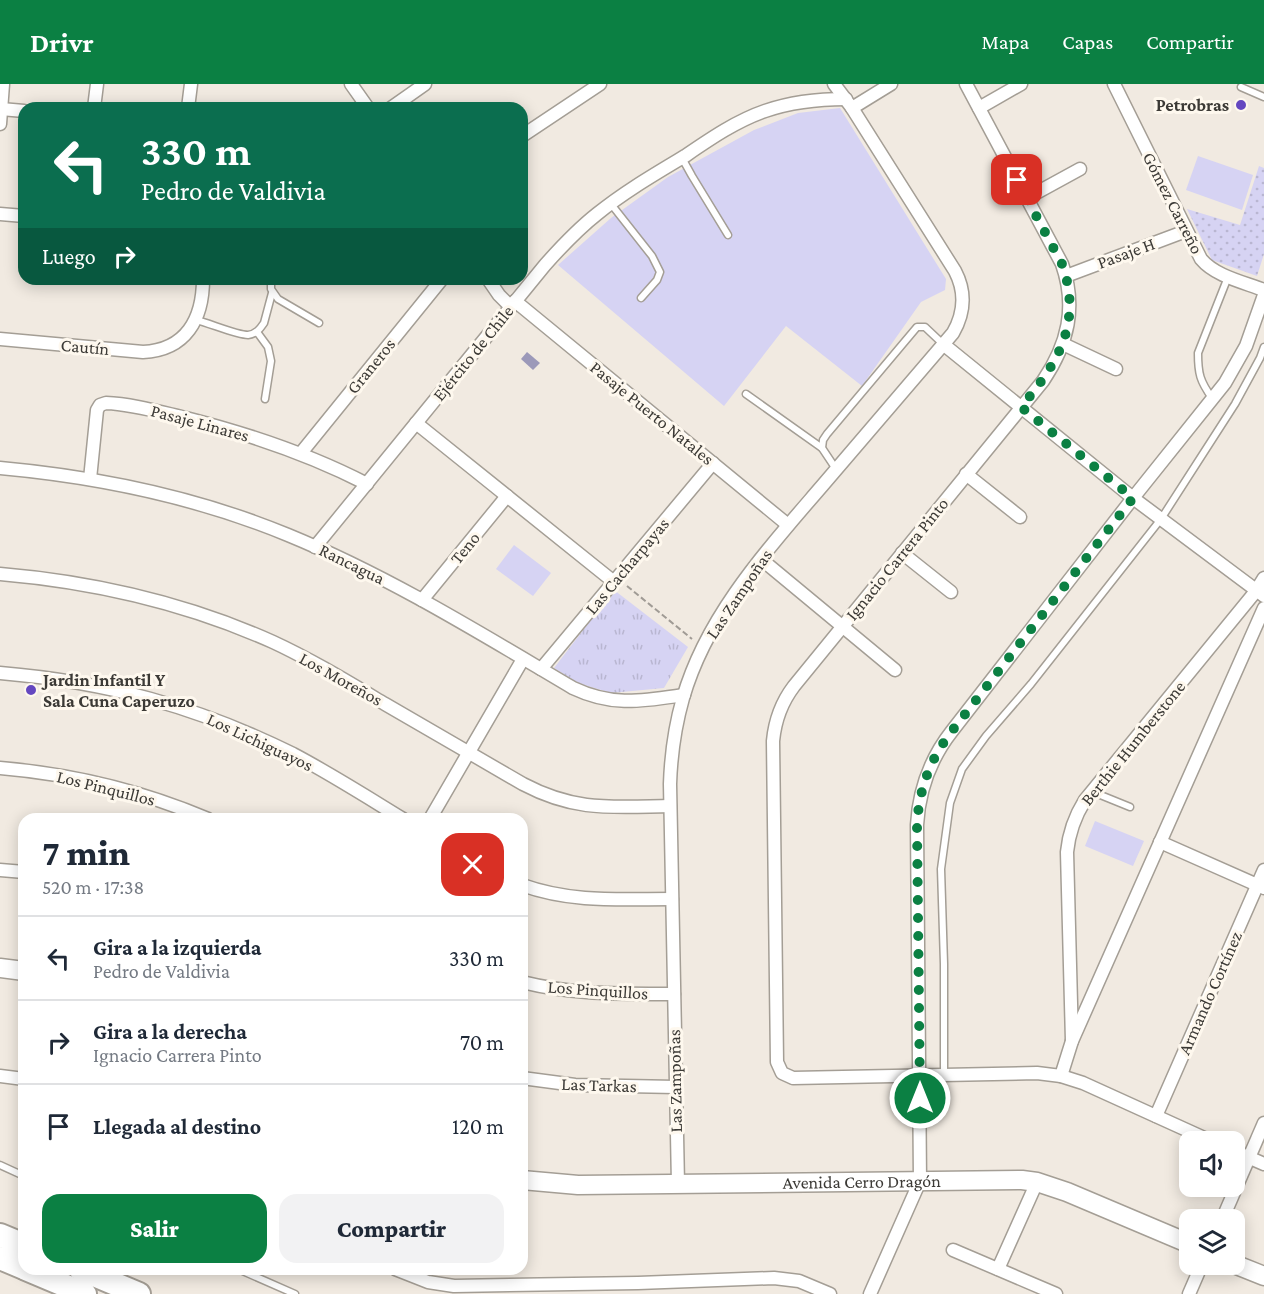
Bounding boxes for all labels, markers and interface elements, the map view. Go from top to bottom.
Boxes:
text: Drivr [30,27,94,58]
text: Mapa [981,30,1029,54]
text: Capas [1062,30,1113,54]
text: Compartir [1146,30,1234,54]
place label: Petrobras [1156,95,1229,115]
marker: Petrobras [1234,98,1248,112]
icon: left [42,126,120,204]
text: 330 m [141,127,251,174]
street label: Gómez Carreño [1139,149,1207,257]
pin [991,154,1042,205]
icon: arrive [1000,163,1033,196]
text: Pedro de Valdivia [141,176,326,206]
street label: Pasaje H [1094,233,1158,274]
icon: right [108,240,141,273]
text: Luego [42,244,96,269]
street label: Ejército de Chile [428,301,518,405]
street label: Graneros [343,334,399,398]
street label: Cautín [60,335,110,359]
street label: Pasaje Puerto Natales [586,357,718,470]
street label: Pasaje Linares [148,400,251,447]
street label: Ignacio Carrera Pinto [841,494,953,624]
street label: Las Cacharpayas [581,514,673,618]
street label: Teno [446,528,484,568]
street label: Rancagua [316,540,388,588]
street label: Las Zampoñas [702,546,776,642]
street label: Los Moreños [296,648,386,710]
place label: Jardin Infantil Y Sala Cuna Caperuzo [41,670,195,711]
street label: Berthie Humberstone [1077,677,1189,809]
marker: Jardin Infantil Y Sala Cuna Caperuzo [24,683,38,697]
street label: Los Lichiguayos [204,709,316,775]
street label: Los Pinquillos [55,766,157,810]
text: 7 min [42,833,130,873]
button: close [441,833,504,896]
text: 520 m · 17:38 [42,876,144,898]
street label: Armando Cortínez [1174,928,1246,1058]
text: Gira a la izquierda [93,935,262,960]
icon: left [42,942,75,975]
text: 330 m [449,946,504,971]
text: Pedro de Valdivia [93,960,230,982]
street label: Los Pinquillos [547,977,649,1003]
text: Gira a la derecha [93,1019,247,1044]
icon: right [42,1026,75,1059]
street label: Las Zampoñas [664,1029,686,1133]
text: 70 m [460,1030,504,1055]
text: Ignacio Carrera Pinto [93,1044,262,1066]
position arrow [888,1066,952,1130]
street label: Las Tarkas [561,1074,637,1096]
icon: arrive [42,1110,75,1143]
text: Llegada al destino [93,1114,261,1139]
text: 120 m [452,1114,504,1139]
map controls [1179,1131,1245,1275]
button: sound [1179,1131,1245,1197]
street label: Avenida Cerro Dragón [782,1171,941,1193]
button: Salir [42,1194,267,1263]
button: Compartir [279,1194,504,1263]
button: layers [1179,1209,1245,1275]

